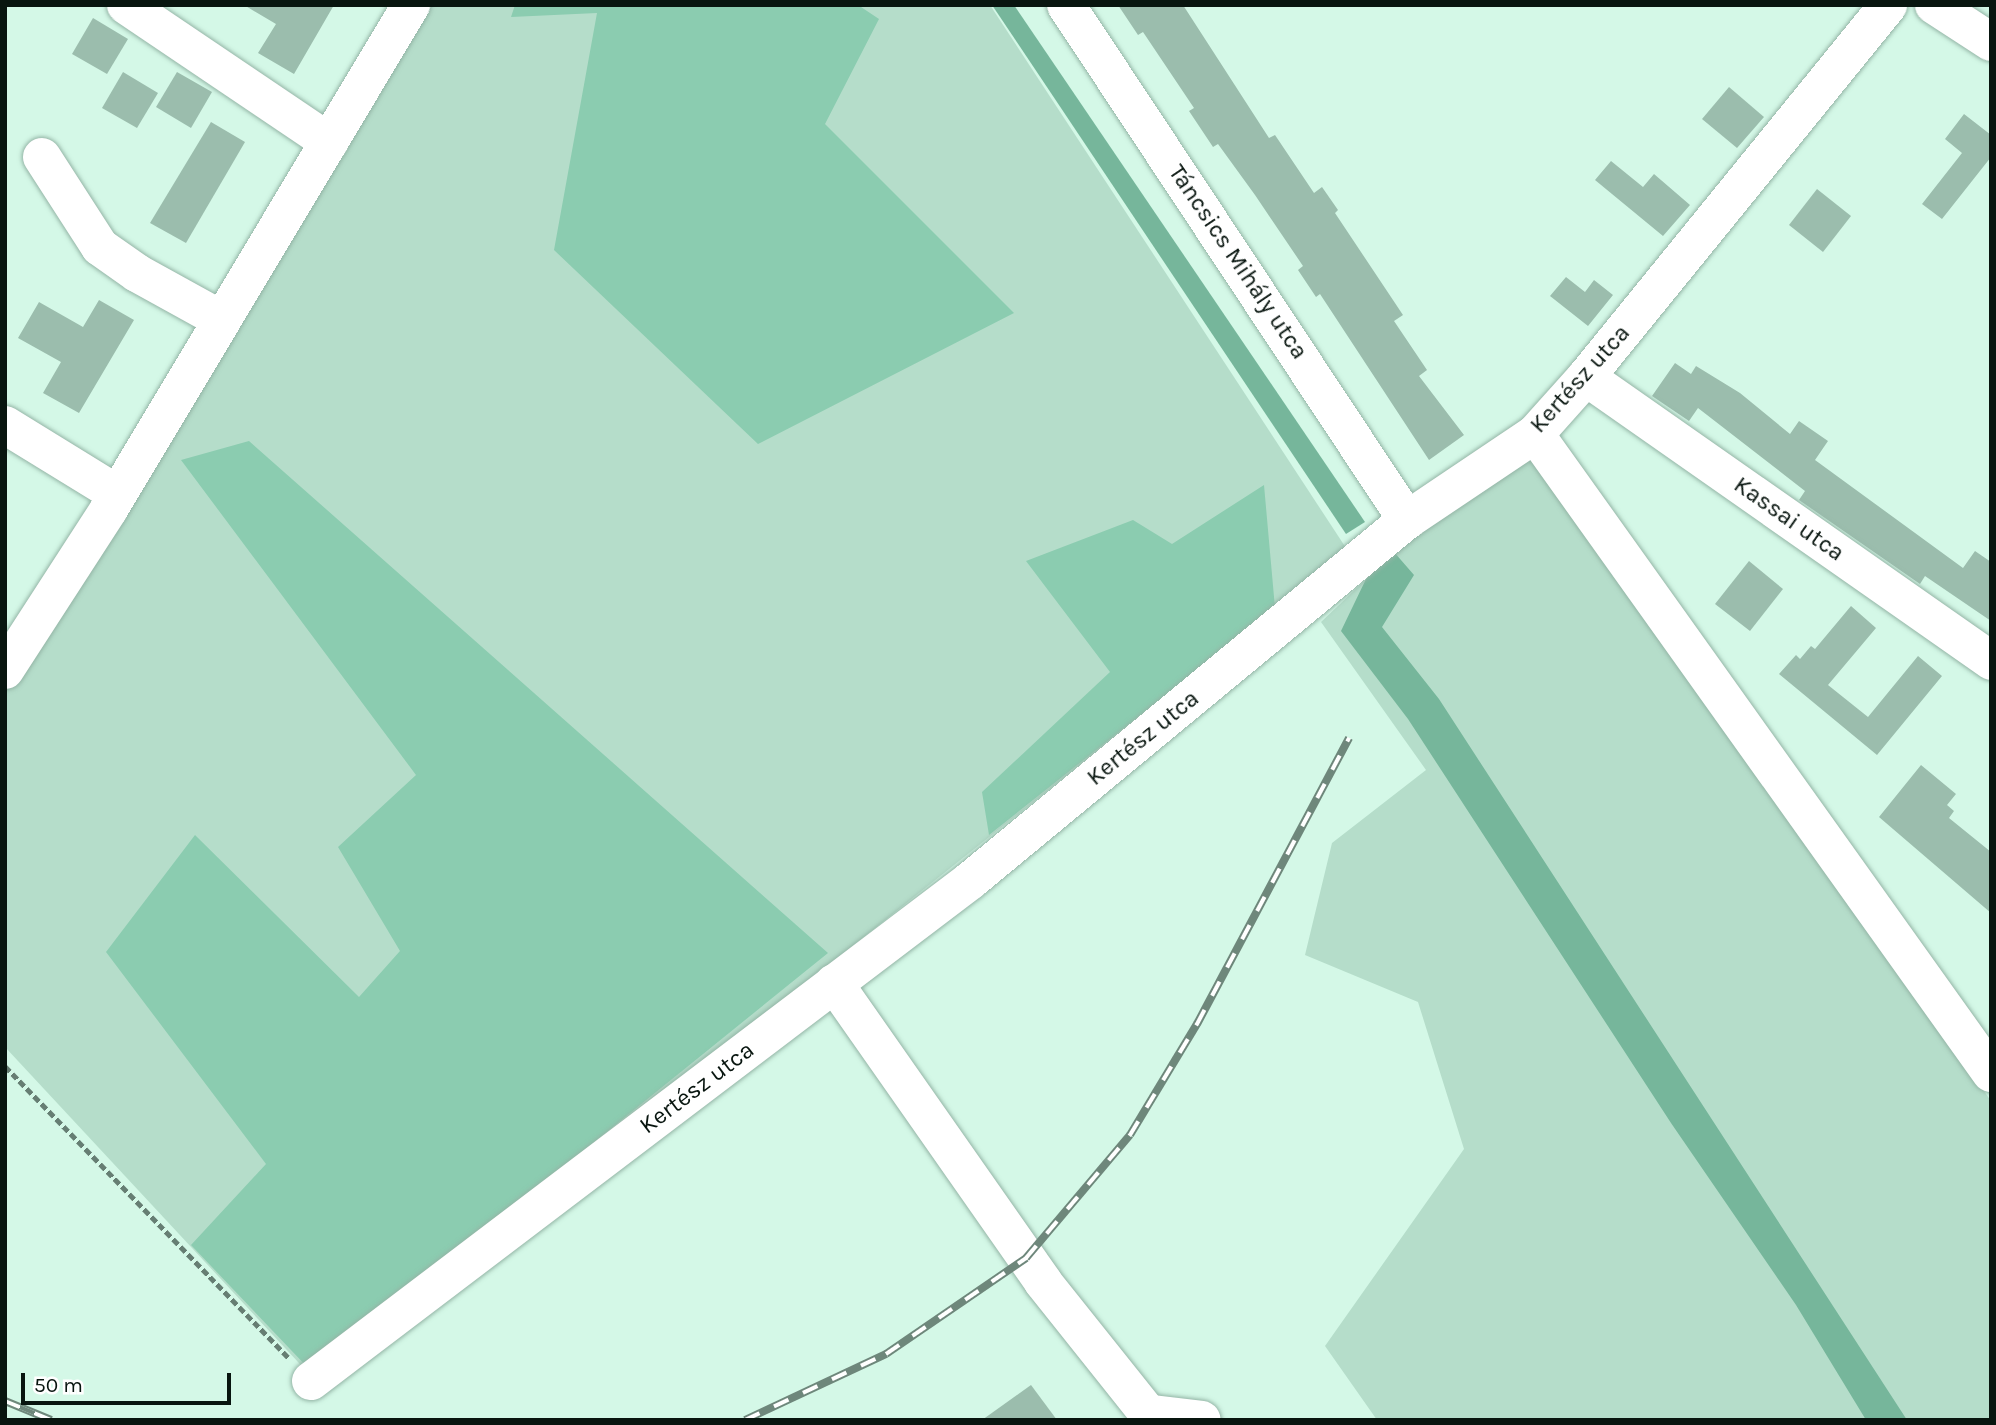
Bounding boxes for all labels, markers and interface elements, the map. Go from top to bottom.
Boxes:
street label: Táncsics Mihály utca [1162,159,1314,365]
street label: Kertész utca [1524,319,1636,439]
street label: Kassai utca [1728,470,1850,568]
street label: Kertész utca [1081,684,1205,792]
street label: Kertész utca [634,1036,760,1140]
scale bar [24,1358,234,1402]
text: 50 m [34,1373,83,1397]

